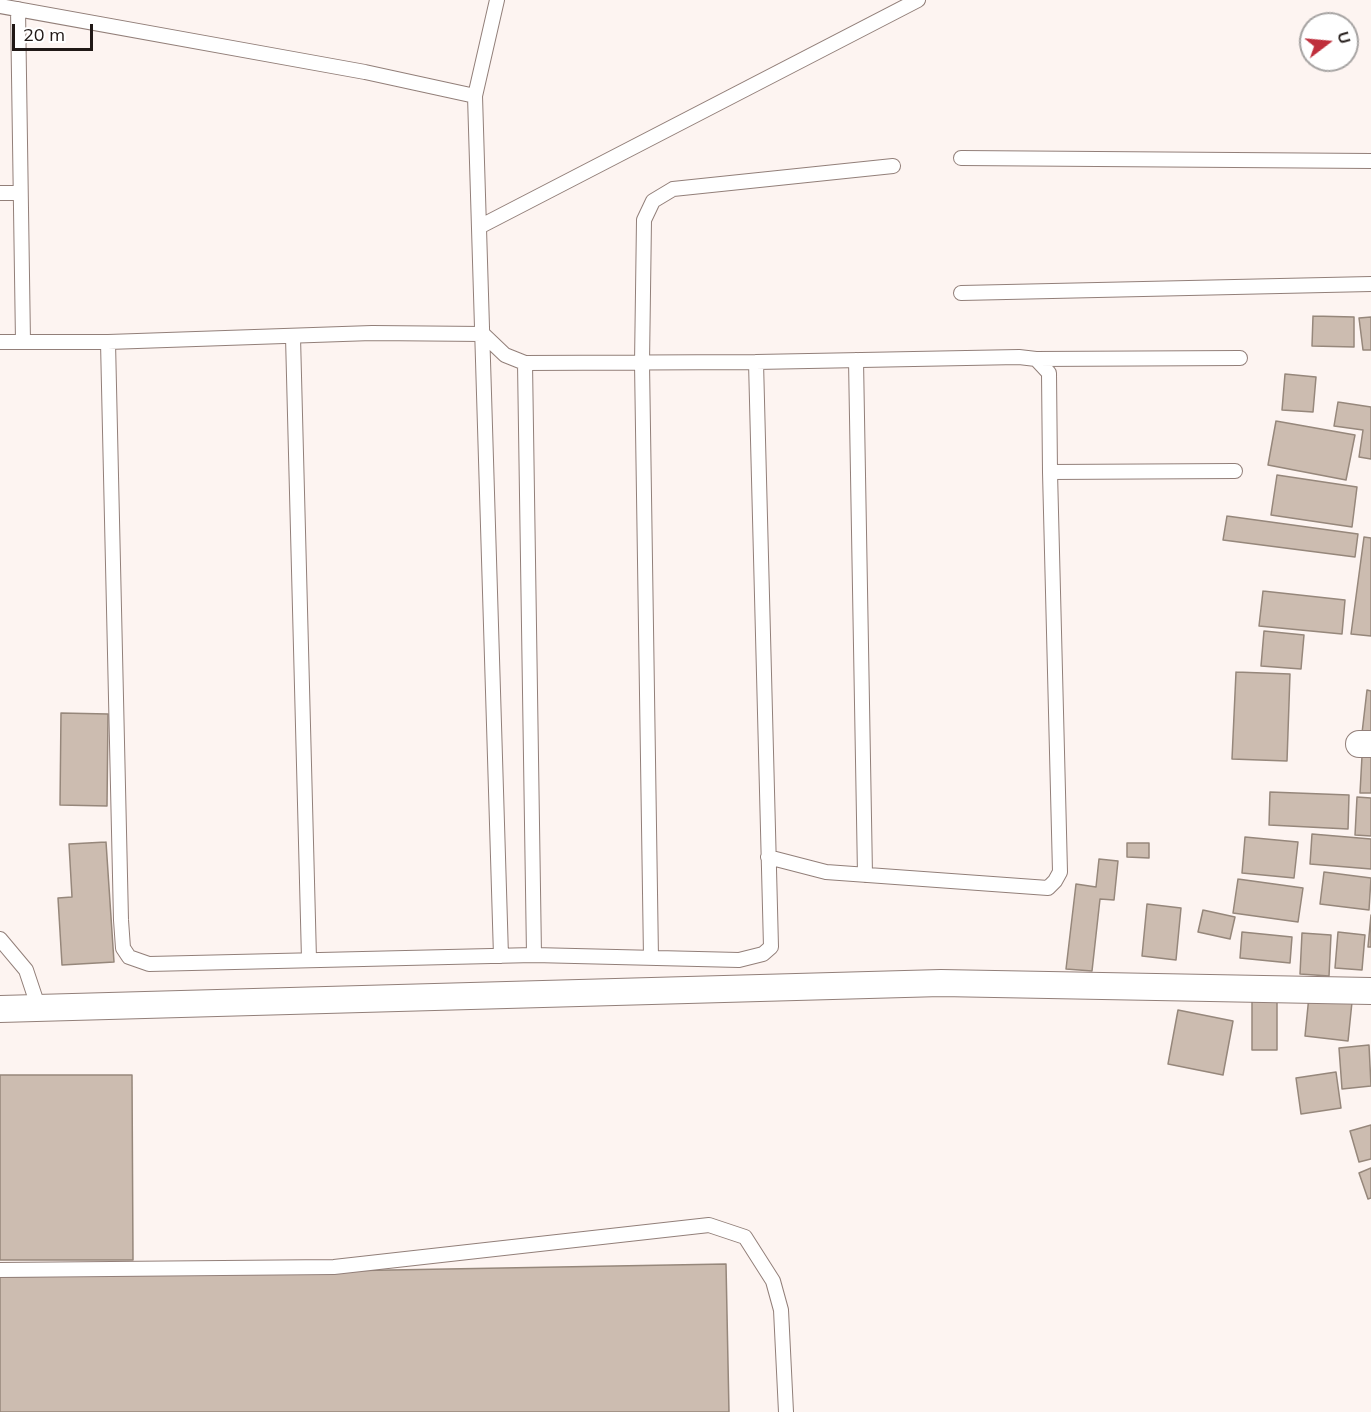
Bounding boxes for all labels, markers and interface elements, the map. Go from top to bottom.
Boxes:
scale bar [15,12,96,50]
north arrow [1299,12,1359,72]
text: 20 m [23,23,65,46]
text: U [1333,29,1356,46]

